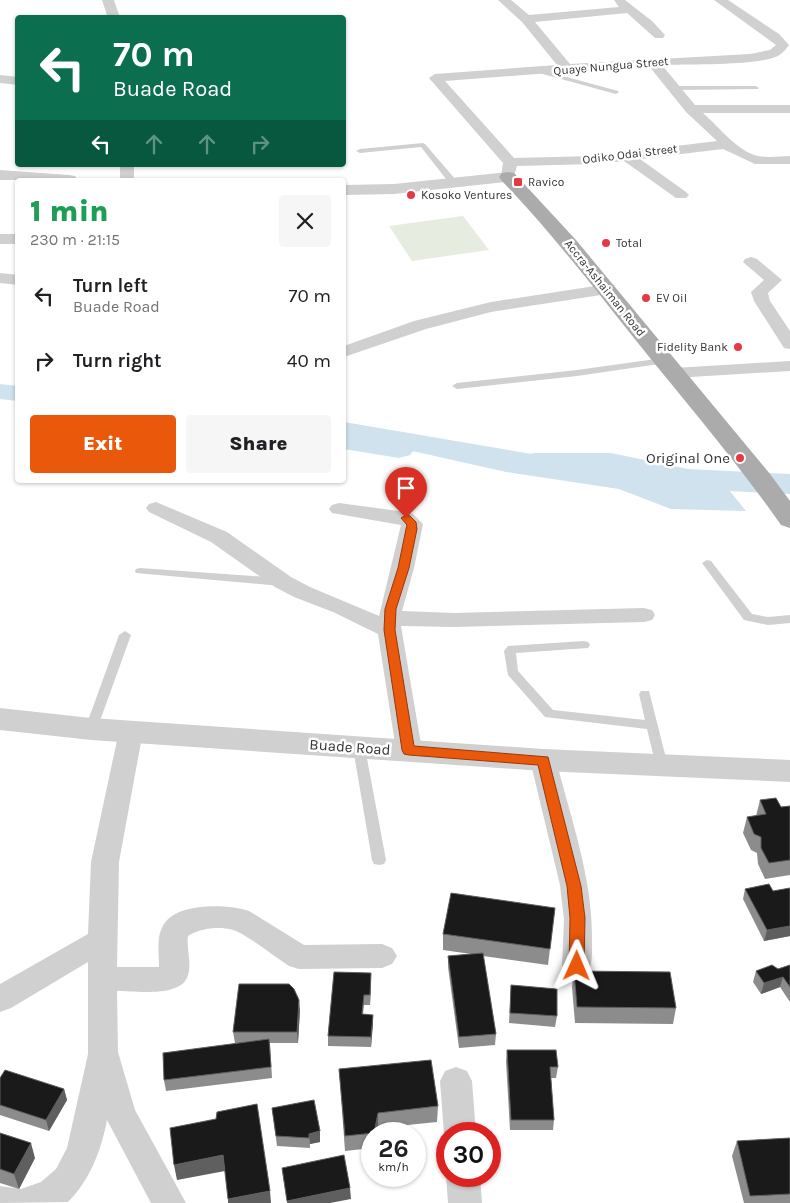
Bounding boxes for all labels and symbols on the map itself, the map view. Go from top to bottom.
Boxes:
street label: Quaye Nungua Street [553,54,670,78]
street label: Odiko Odai Street [582,141,679,167]
place label: Ravico [528,175,564,189]
marker: Ravico [512,176,524,188]
place label: Kosoko Ventures [421,188,512,202]
marker: Kosoko Ventures [405,189,417,201]
place label: Total [616,236,642,250]
street label: Accra-Ashaiman Road [562,237,648,339]
marker: Total [600,237,612,249]
place label: EV Oil [656,291,687,305]
marker: EV Oil [640,292,652,304]
place label: Fidelity Bank [657,340,728,354]
marker: Fidelity Bank [732,341,744,353]
place label: Original One [646,449,730,467]
marker: Original One [734,452,746,464]
pin [385,467,427,518]
street label: Buade Road [309,735,391,759]
position arrow [550,939,602,991]
speed limit sign: 30 [436,1122,501,1187]

